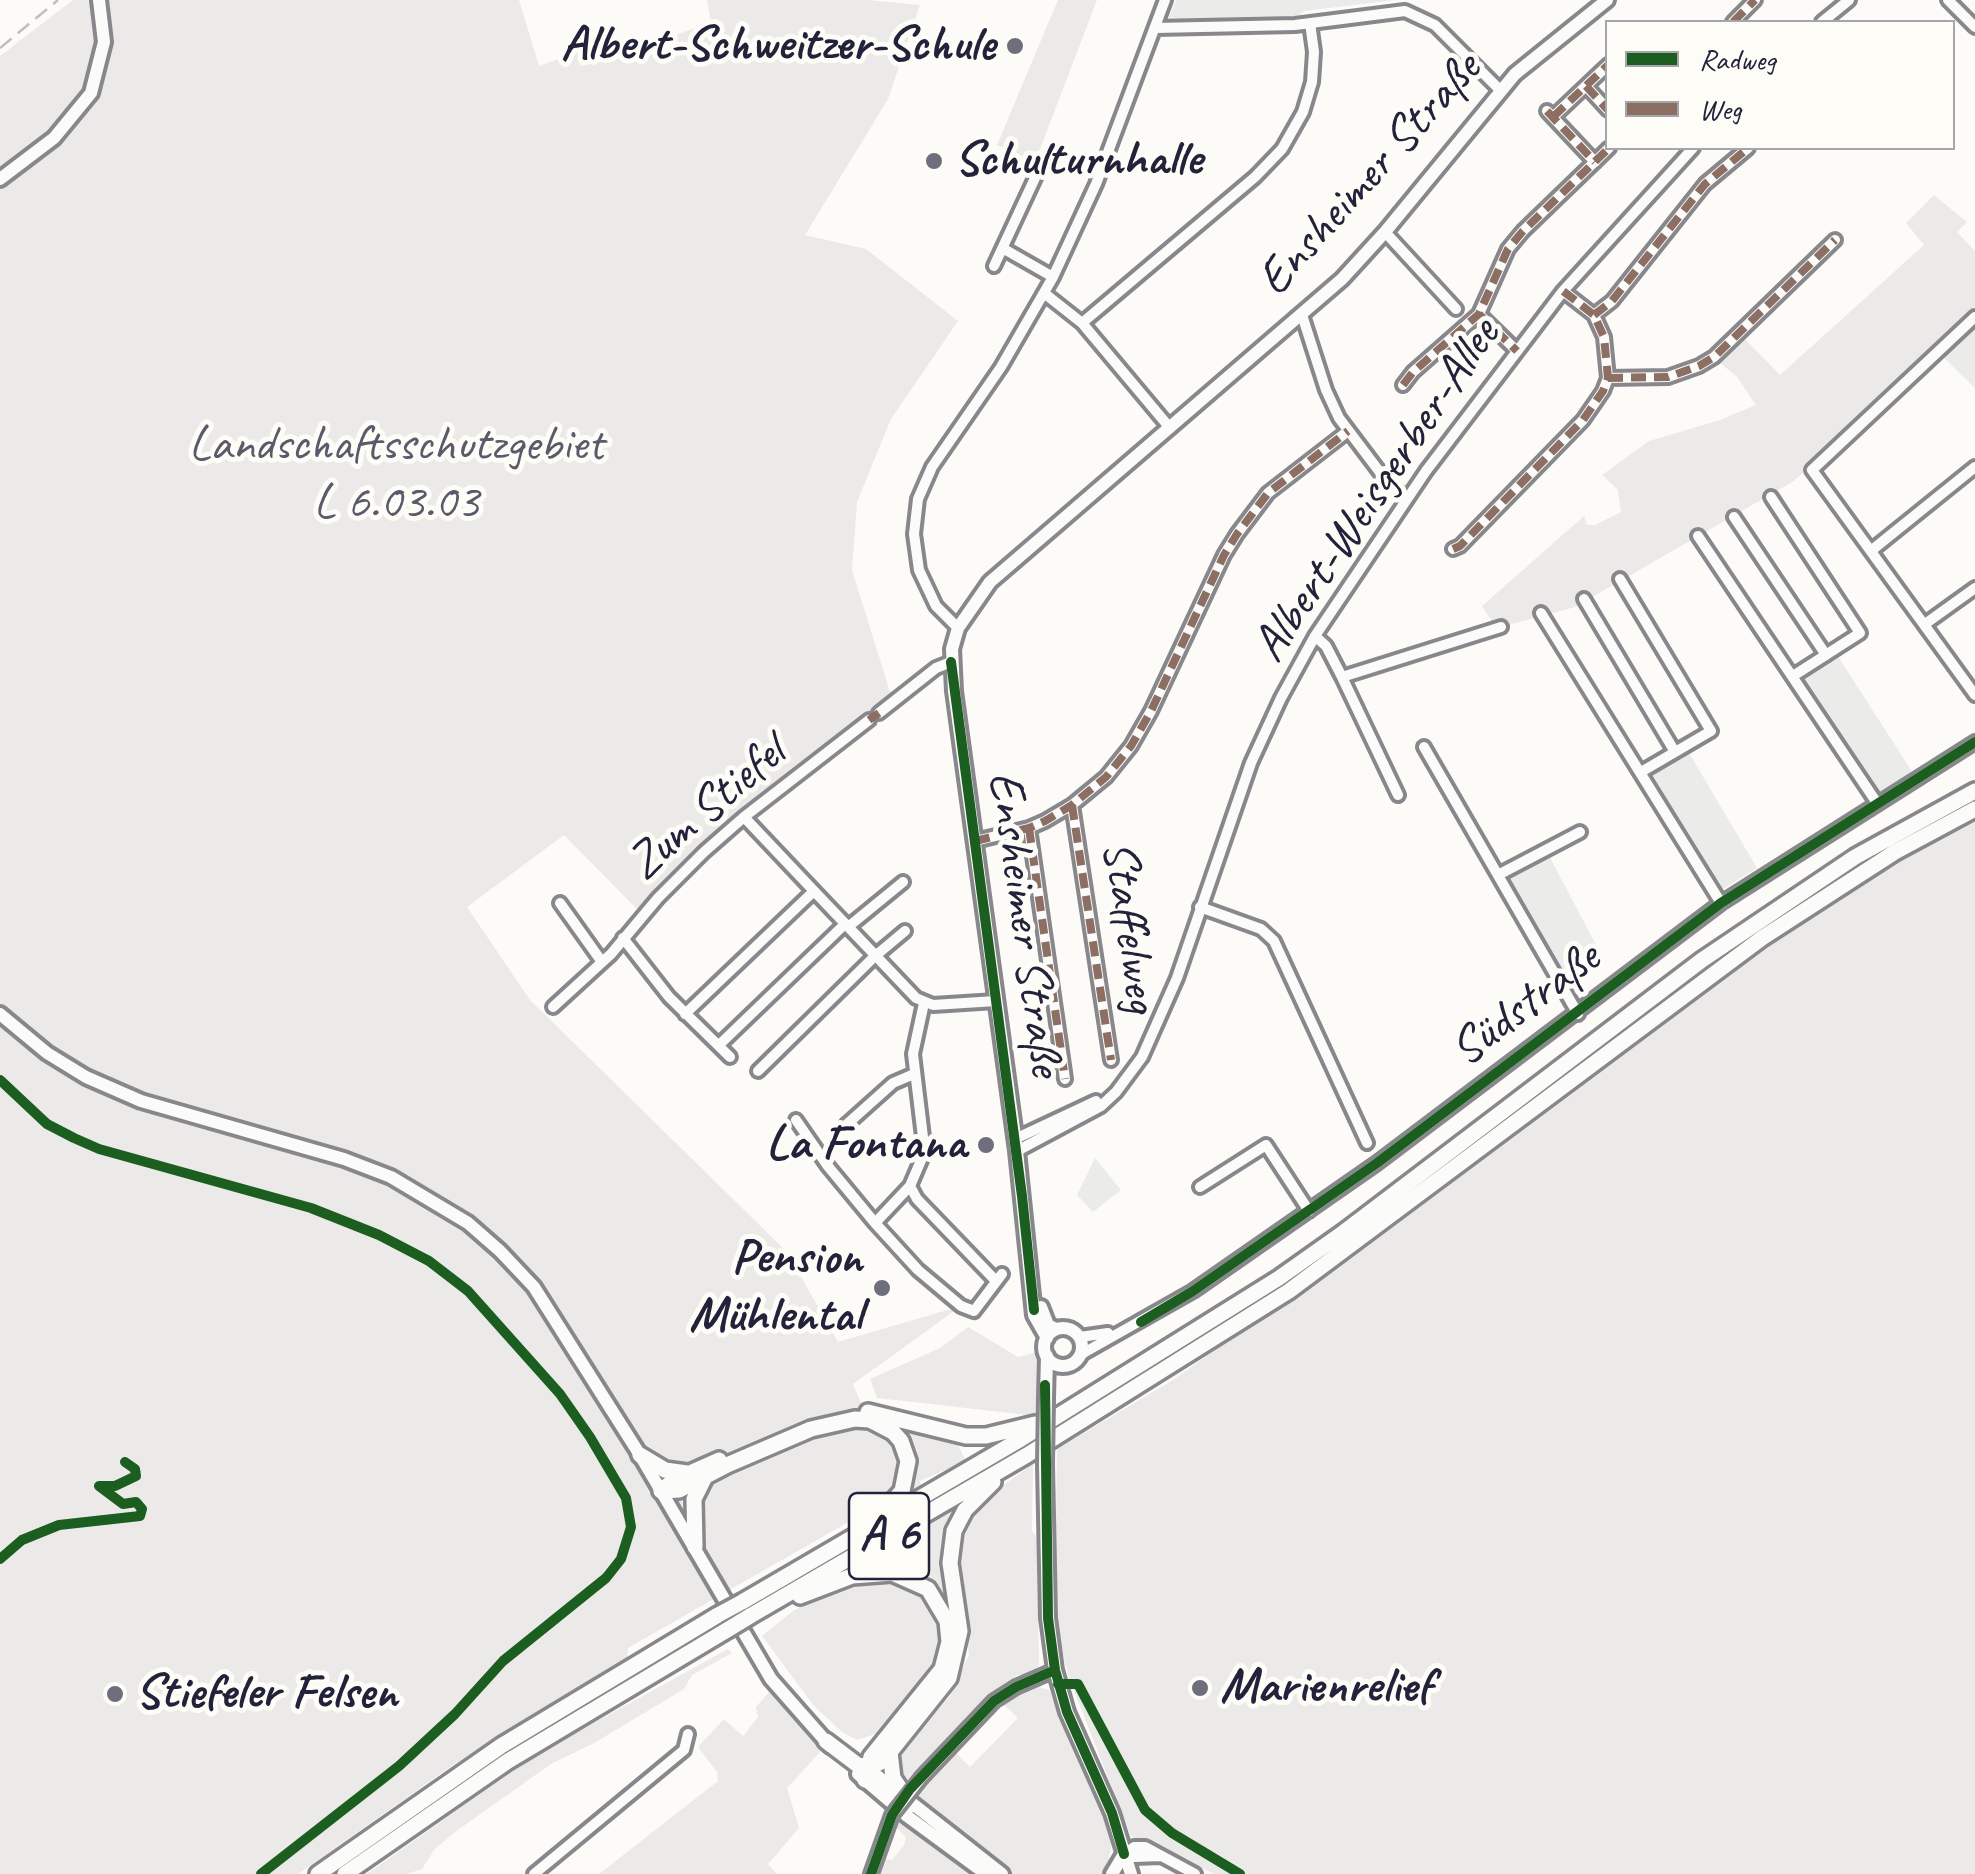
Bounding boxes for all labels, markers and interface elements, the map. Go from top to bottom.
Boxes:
place label: Albert-Schweitzer-Schule [561,16,995,76]
legend [1605,20,1955,150]
marker: Albert-Schweitzer-Schule [1004,35,1026,57]
text: Radweg [1699,40,1776,78]
street label: Ensheimer Straße [1245,41,1495,309]
text: Weg [1699,90,1741,128]
place label: Schulturnhalle [954,131,1202,191]
marker: Schulturnhalle [923,150,945,172]
street label: Albert-Weisgerber-Allee [1240,308,1514,674]
park label: Landschaftsschutzgebiet L 6.03.03 [189,416,603,534]
street label: Zum Stiefel [616,724,798,894]
street label: Ensheimer Straße [973,768,1075,1080]
street label: Staffelweg [1087,837,1171,1017]
street label: Südstraße [1439,929,1613,1081]
place label: La Fontana [766,1115,966,1175]
marker: La Fontana [975,1134,997,1156]
place label: Pension Mühlental [689,1229,862,1346]
marker: Pension Mühlental [871,1277,893,1299]
road number: A 6 [849,1493,929,1579]
place label: Marienrelief [1220,1658,1432,1718]
place label: Stiefeler Felsen [135,1664,397,1724]
marker: Marienrelief [1189,1677,1211,1699]
marker: Stiefeler Felsen [104,1683,126,1705]

